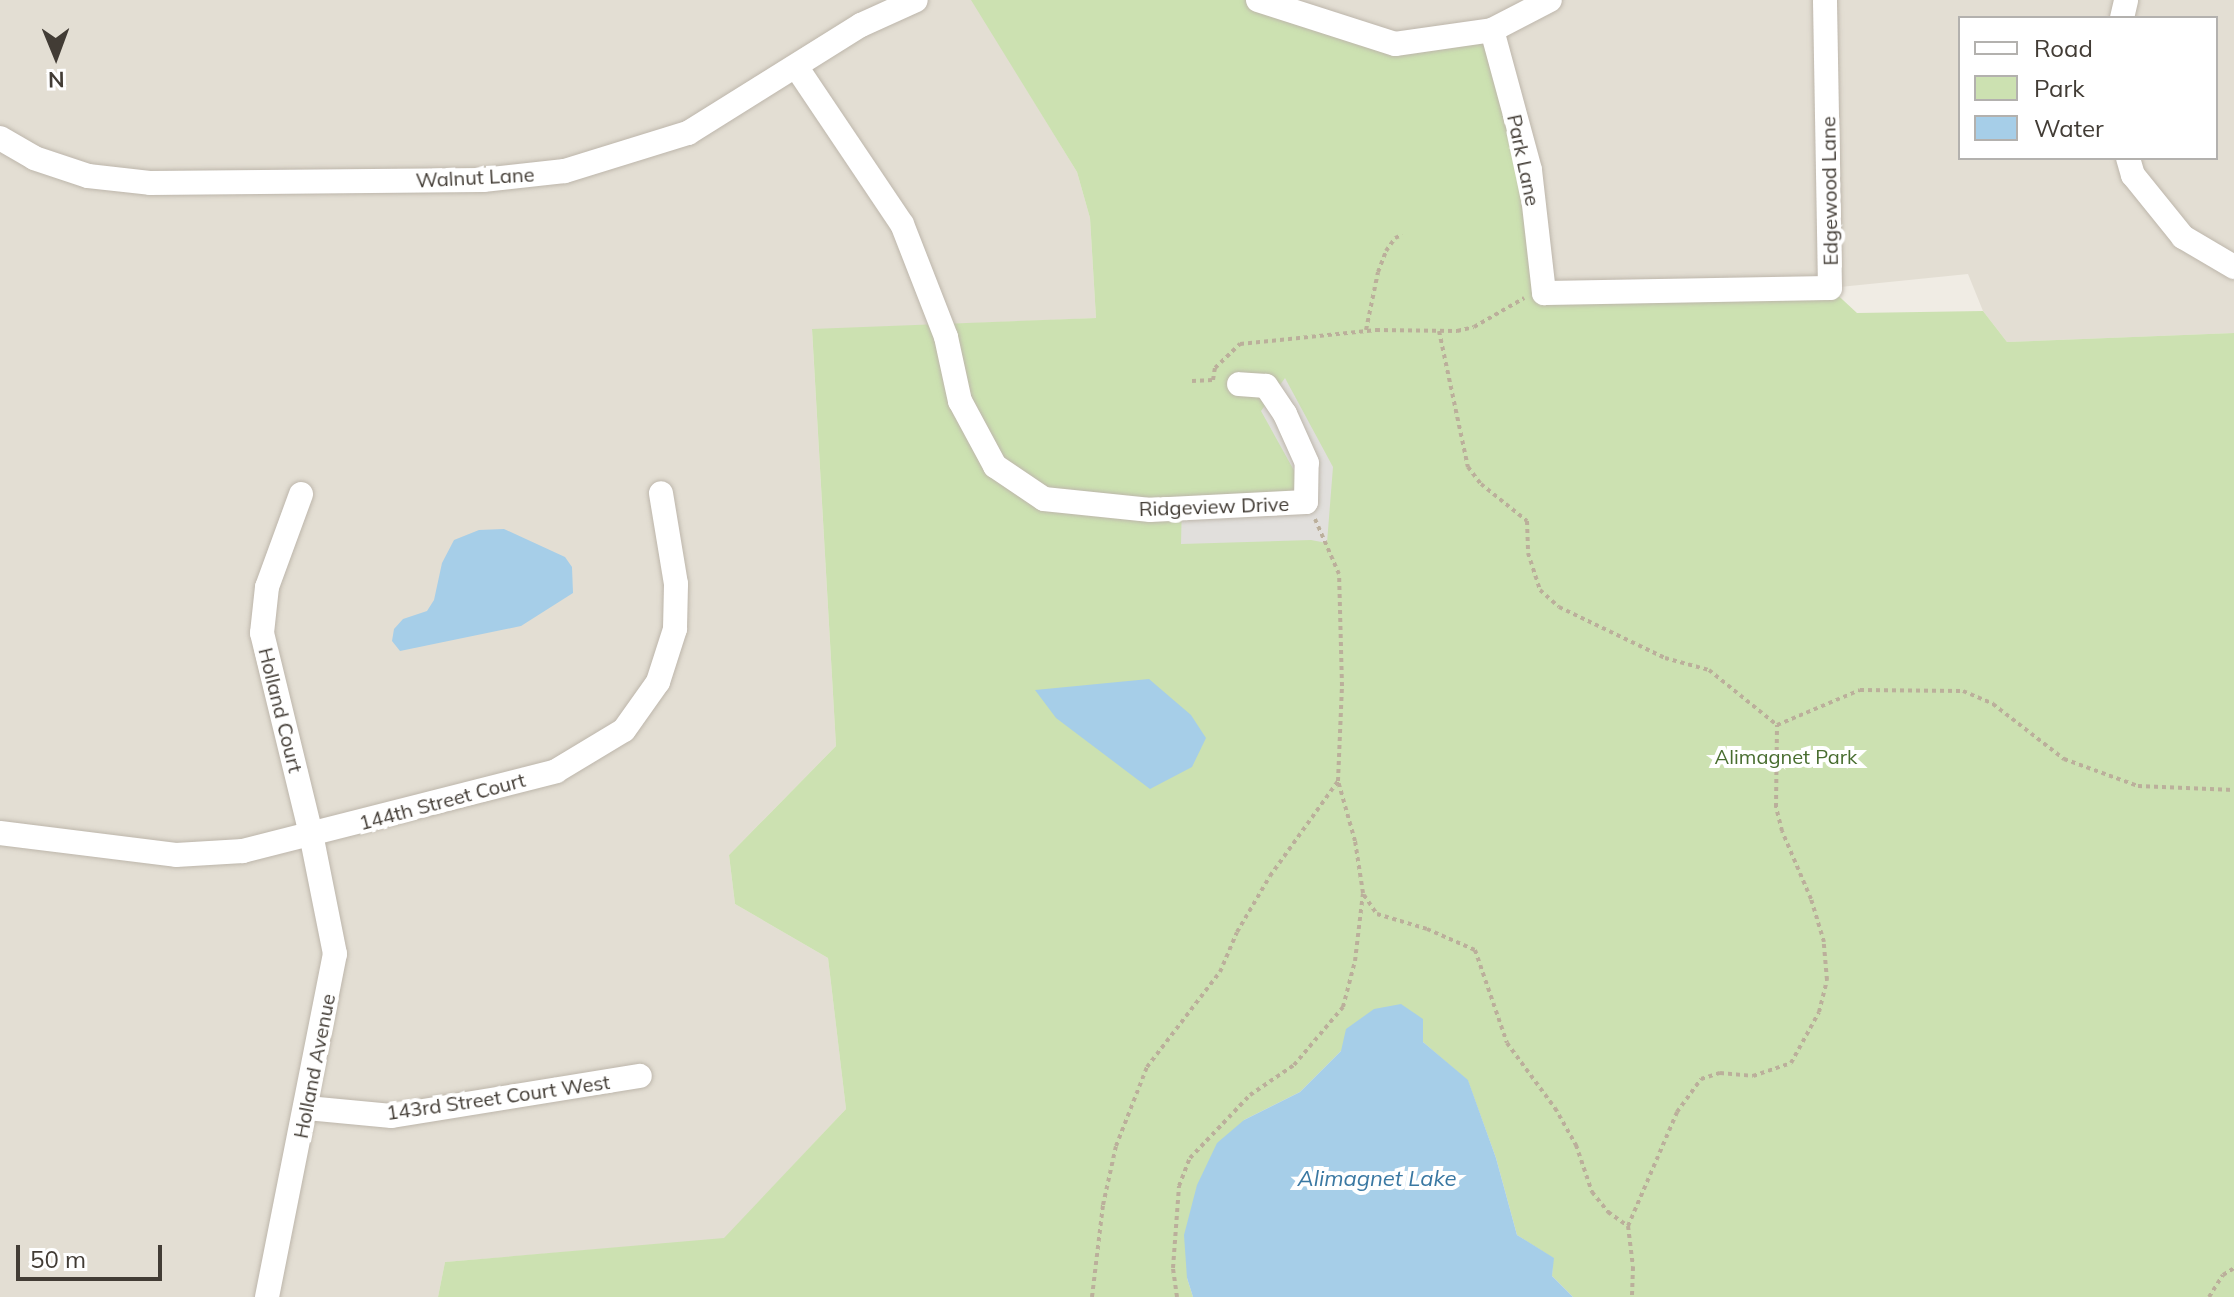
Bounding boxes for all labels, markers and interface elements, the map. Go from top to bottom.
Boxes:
north arrow [16,16,96,96]
legend [1958,16,2218,160]
text: Road [2034,33,2093,63]
text: N [48,66,65,94]
text: Park [2034,73,2085,103]
street label: Park Lane [1503,112,1545,208]
text: Water [2034,113,2104,143]
street label: Edgewood Lane [1816,116,1842,266]
street label: Walnut Lane [415,162,535,192]
street label: Ridgeview Drive [1138,491,1290,521]
street label: Holland Court [254,645,308,775]
park label: Alimagnet Park [1715,744,1857,768]
street label: 144th Street Court [356,767,528,835]
street label: Holland Avenue [288,992,340,1140]
street label: 143rd Street Court West [385,1069,611,1125]
water label: Alimagnet Lake [1298,1166,1456,1192]
scale bar [20,1229,166,1279]
text: 50 m [30,1244,86,1274]

